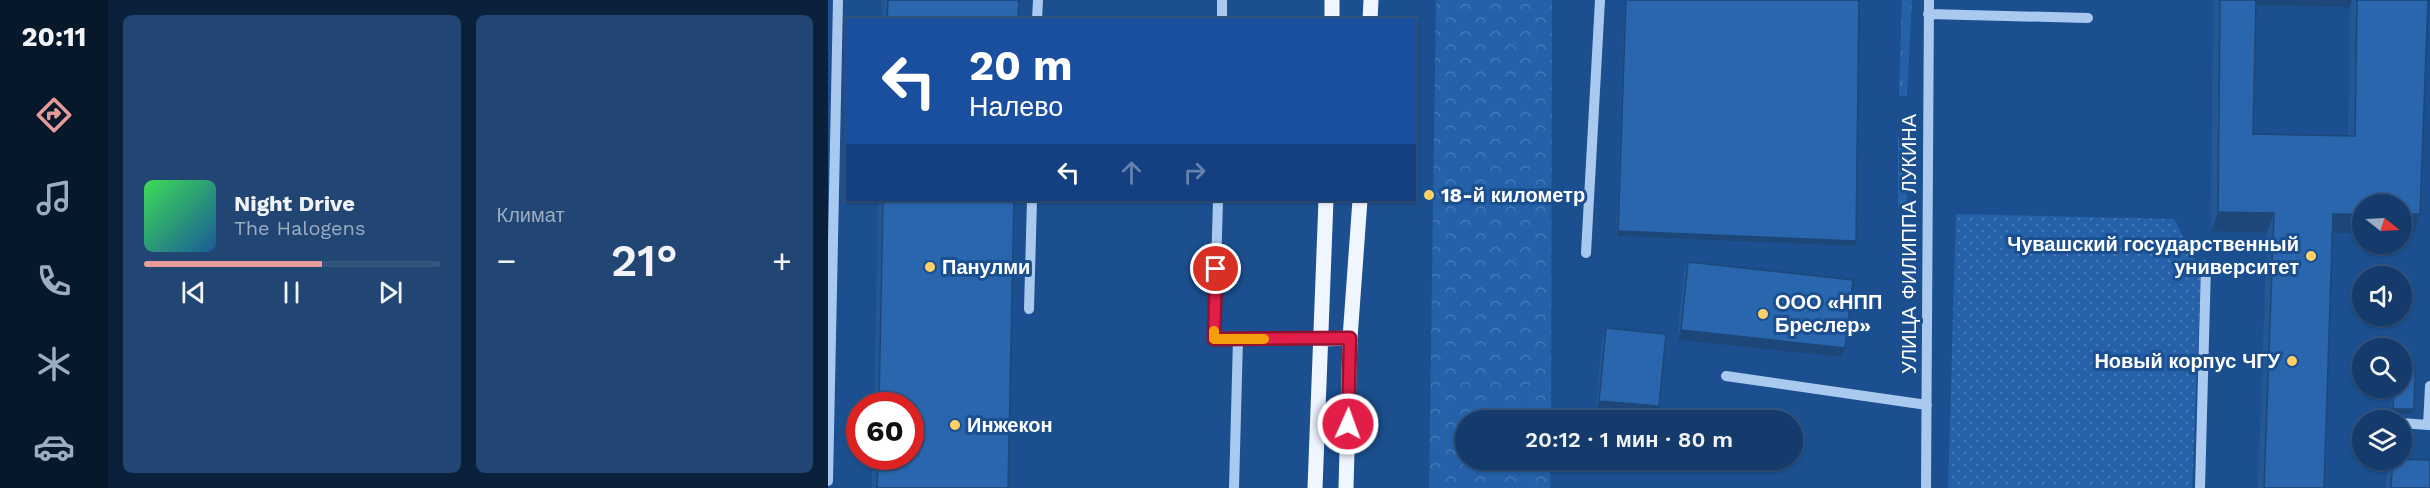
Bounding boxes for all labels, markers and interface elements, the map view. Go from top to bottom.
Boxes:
text: 20:11 [22,21,86,53]
text: 20 m [969,41,1073,90]
icon: left [870,42,948,120]
text: Налево [969,91,1063,123]
icon: directions [33,94,75,136]
street label: УЛИЦА ФИЛИППА ЛУКИНА [1897,113,1921,374]
icon: left [1052,156,1085,189]
icon: ahead [1115,156,1148,189]
icon: right [1178,156,1211,189]
icon: music [33,177,75,219]
place label: 18-й километр [1441,183,1585,207]
marker: 18-й километр [1422,188,1436,202]
text: Night Drive [234,191,355,216]
north arrow [2352,194,2412,254]
map controls [2352,194,2412,470]
text: Климат [497,203,565,227]
text: The Halogens [234,216,366,240]
place label: Чувашский государственный университет [2007,232,2299,279]
text: 21° [611,234,678,287]
text: − [497,241,516,280]
text: + [772,241,792,280]
pin [1190,243,1241,294]
marker: Чувашский государственный университет [2304,249,2318,263]
icon: arrive [1199,252,1232,285]
place label: Панулми [942,255,1030,279]
icon: phone [33,260,75,302]
marker: Панулми [923,260,937,274]
button: sound [2352,266,2412,326]
icon: previous [177,276,210,309]
icon: pause [275,276,308,309]
icon: next [374,276,407,309]
place label: ООО «НПП Бреслер» [1775,290,1882,337]
marker: ООО «НПП Бреслер» [1756,307,1770,321]
button: search [2352,338,2412,398]
icon: climate [33,343,75,385]
place label: Новый корпус ЧГУ [2094,349,2281,373]
marker: Новый корпус ЧГУ [2285,354,2299,368]
speed limit sign: 60 [846,392,924,470]
position arrow [1316,392,1380,456]
button: layers [2352,410,2412,470]
place label: Инжекон [967,413,1053,437]
marker: Инжекон [948,418,962,432]
icon: car [33,426,75,468]
text: 20:12 · 1 мин · 80 m [1525,427,1733,452]

